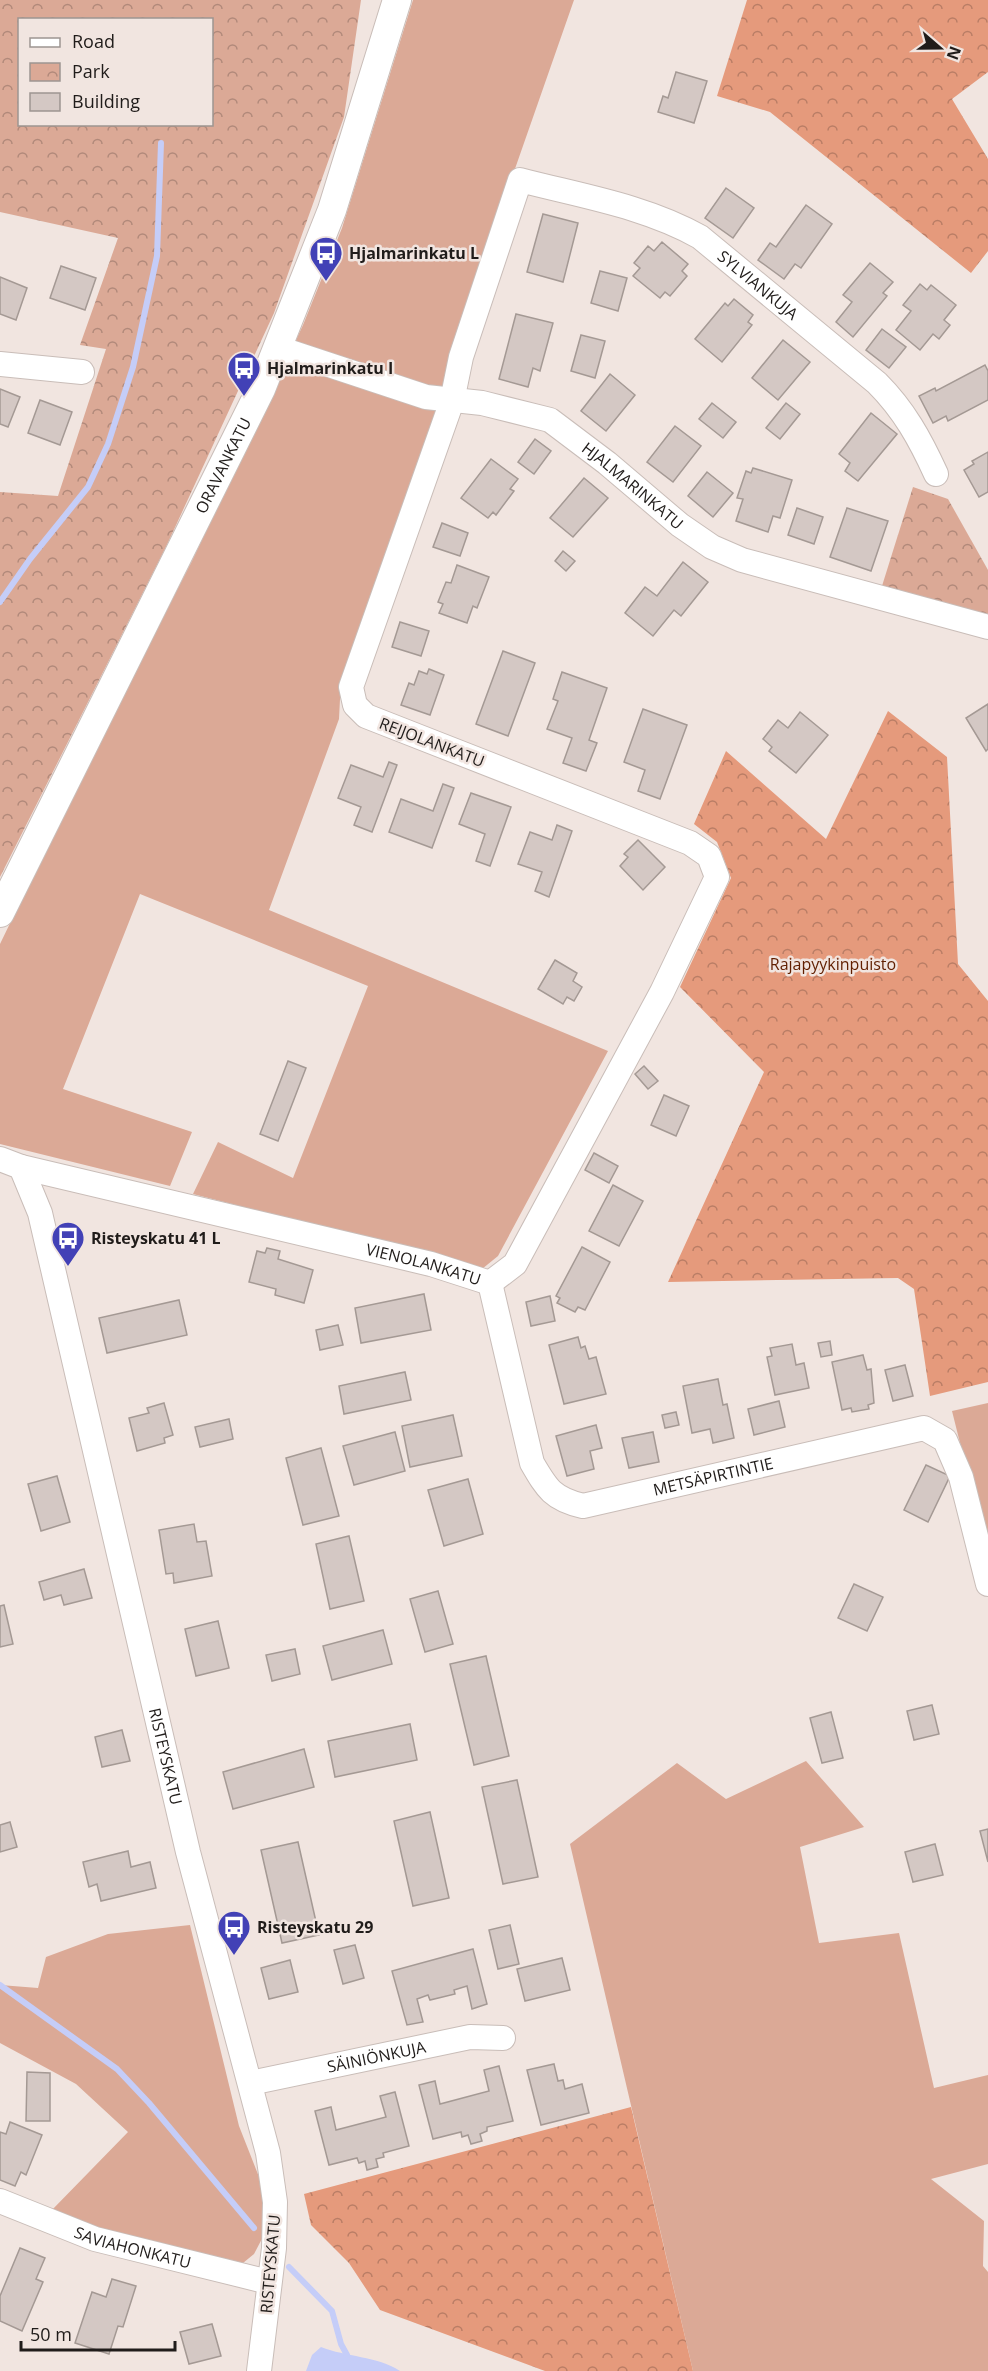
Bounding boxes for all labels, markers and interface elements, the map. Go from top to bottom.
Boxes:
legend [18,18,213,126]
north arrow [910,18,970,78]
text: Road [72,29,115,53]
text: N [942,43,967,63]
text: Park [72,59,110,83]
text: Building [72,89,140,113]
bus stop icon: Hjalmarinkatu L [308,235,344,282]
place label: Hjalmarinkatu L [349,242,479,264]
street label: SYLVIANKUJA [713,245,804,325]
bus stop icon: Hjalmarinkatu I [226,350,262,397]
place label: Hjalmarinkatu I [267,357,393,379]
street label: ORAVANKATU [190,414,256,517]
street label: HJALMARINKATU [577,437,688,534]
street label: REIJOLANKATU [376,712,488,772]
park label: Rajapyykinpuisto [770,953,896,975]
bus stop icon: Risteyskatu 41 L [50,1220,86,1267]
place label: Risteyskatu 41 L [91,1227,221,1249]
street label: VIENOLANKATU [364,1238,484,1290]
street label: METSÄPIRTINTIE [651,1452,775,1501]
street label: RISTEYSKATU [144,1706,188,1807]
bus stop icon: Risteyskatu 29 [216,1909,252,1956]
place label: Risteyskatu 29 [257,1916,373,1938]
street label: SÄINIÖNKUJA [325,2035,428,2078]
street label: RISTEYSKATU [255,2214,285,2314]
street label: SAVIAHONKATU [71,2221,193,2273]
scale bar [21,2314,176,2352]
text: 50 m [30,2322,72,2346]

